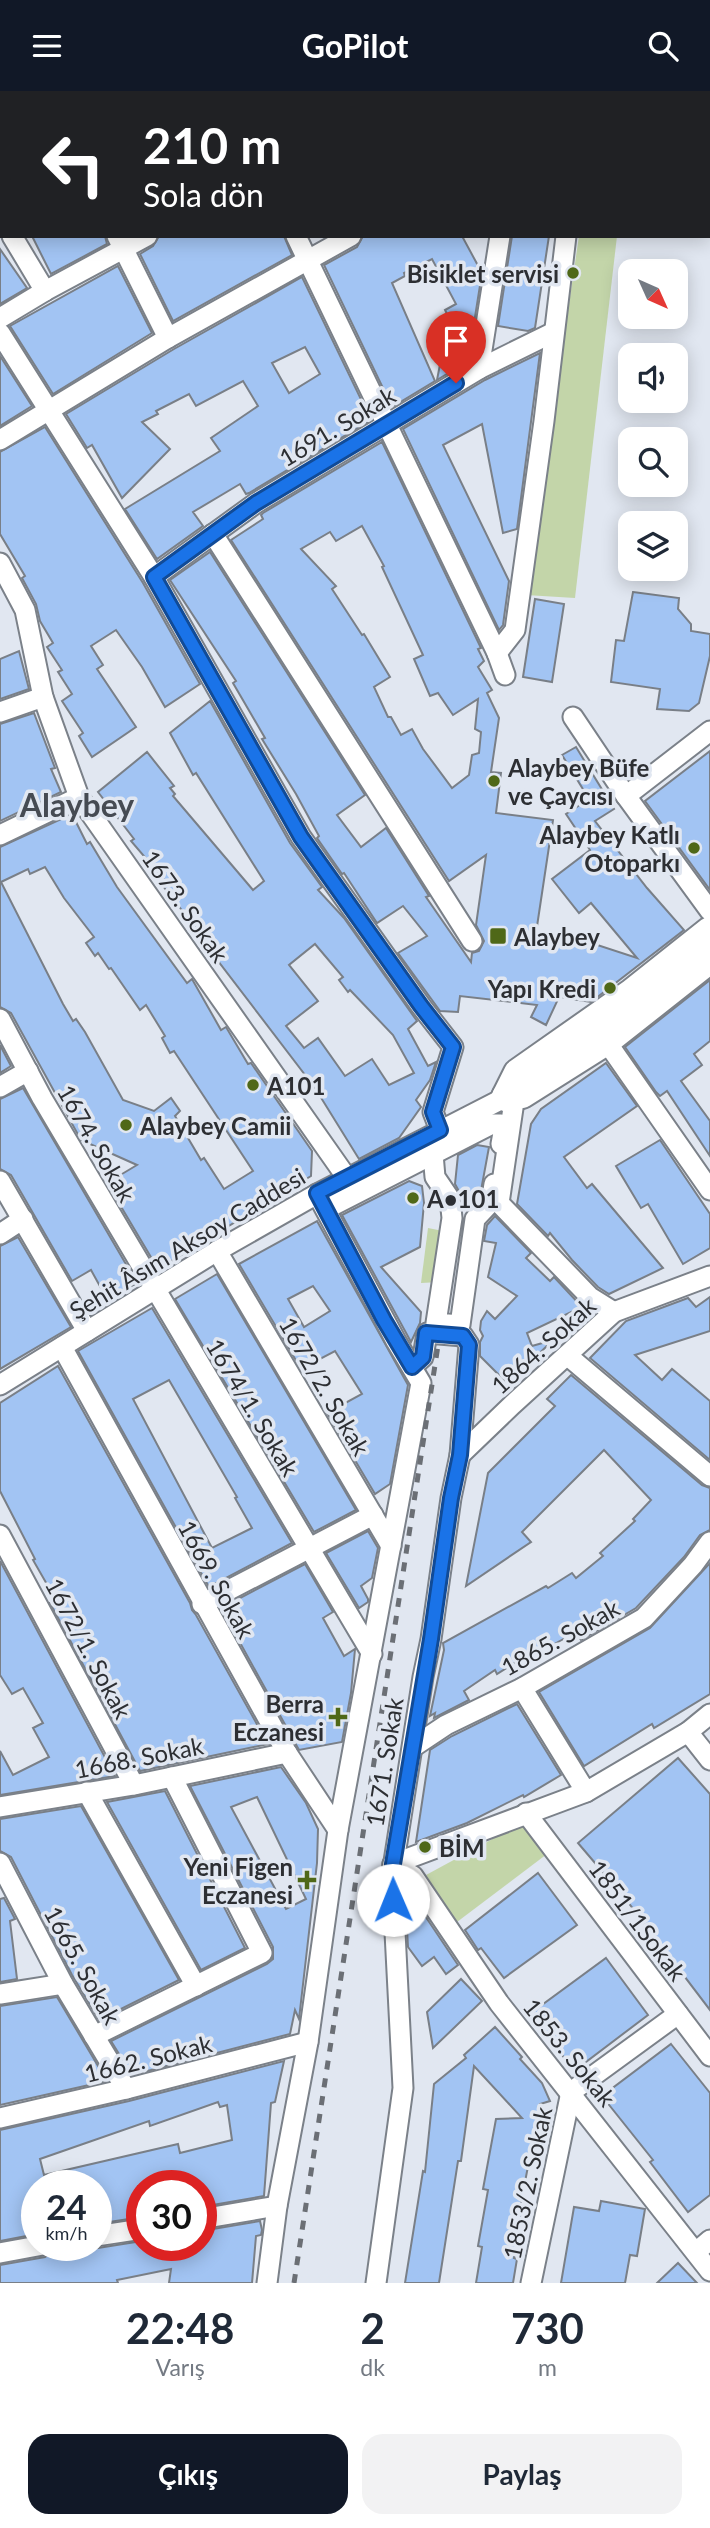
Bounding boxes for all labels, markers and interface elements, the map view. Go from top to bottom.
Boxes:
text: GoPilot [302,26,408,65]
icon: menu [28,27,66,65]
icon: search [644,27,682,65]
text: 210 m [143,116,281,174]
icon: left [28,119,119,210]
text: Sola dön [143,175,264,214]
place label: Bisiklet servisi [407,259,559,288]
north arrow [618,259,688,329]
map controls [618,259,688,581]
marker: Bisiklet servisi [565,265,581,281]
pin [426,311,486,383]
icon: arrive [437,322,475,360]
button: sound [618,343,688,413]
street label: 1691. Sokak [274,380,401,472]
button: search [618,427,688,497]
button: layers [618,511,688,581]
place label: Alaybey Büfe ve Çaycısı [507,753,649,810]
marker: Alaybey Büfe ve Çaycısı [486,773,502,789]
district label: Alaybey [19,785,134,824]
place label: Alaybey Katlı Otoparkı [538,820,680,877]
marker: Alaybey Katlı Otoparkı [686,840,702,856]
street label: 1673. Sokak [137,844,236,968]
place label: Alaybey [513,922,600,951]
marker: Alaybey [488,926,508,946]
place label: Yapı Kredi [487,974,596,1003]
marker: Yapı Kredi [602,980,618,996]
place label: A101 [266,1071,325,1100]
marker: A101 [245,1077,261,1093]
street label: 1674. Sokak [52,1079,143,1207]
place label: Alaybey Camii [139,1111,291,1140]
marker: Alaybey Camii [118,1117,134,1133]
street label: Şehit Âsım Aksoy Caddesi [64,1161,310,1325]
place label: A•101 [426,1184,499,1213]
marker: A•101 [405,1190,421,1206]
street label: 1864. Sokak [485,1290,602,1399]
street label: 1672/2. Sokak [274,1312,377,1461]
street label: 1674/1. Sokak [201,1333,306,1482]
street label: 1669. Sokak [173,1515,262,1644]
street label: 1672/1. Sokak [40,1573,139,1724]
street label: 1865. Sokak [496,1592,625,1681]
place label: Berra Eczanesi [233,1689,324,1746]
street label: 1671. Sokak [359,1695,409,1829]
marker: Berra Eczanesi [330,1709,346,1725]
street label: 1668. Sokak [72,1730,207,1784]
place label: BİM [439,1833,485,1862]
marker: BİM [417,1839,433,1855]
place label: Yeni Figen Eczanesi [182,1852,293,1909]
street label: 1851/1Sokak [583,1854,693,1987]
position arrow [356,1863,430,1937]
marker: Yeni Figen Eczanesi [299,1872,315,1888]
street label: 1665. Sokak [39,1901,128,2030]
street label: 1853. Sokak [518,1992,623,2112]
street label: 1662. Sokak [81,2028,216,2088]
street label: 1853/2. Sokak [497,2103,557,2262]
speed limit sign: 30 [126,2170,217,2261]
text: 24 [46,2185,87,2227]
text: km/h [45,2222,88,2244]
text: 22:48 [126,2303,234,2353]
text: 2 [360,2303,385,2353]
text: 730 [511,2303,584,2353]
text: Varış [156,2353,205,2381]
text: dk [360,2353,385,2381]
text: m [538,2353,557,2381]
button: Çıkış [28,2434,348,2514]
button: Paylaş [362,2434,682,2514]

